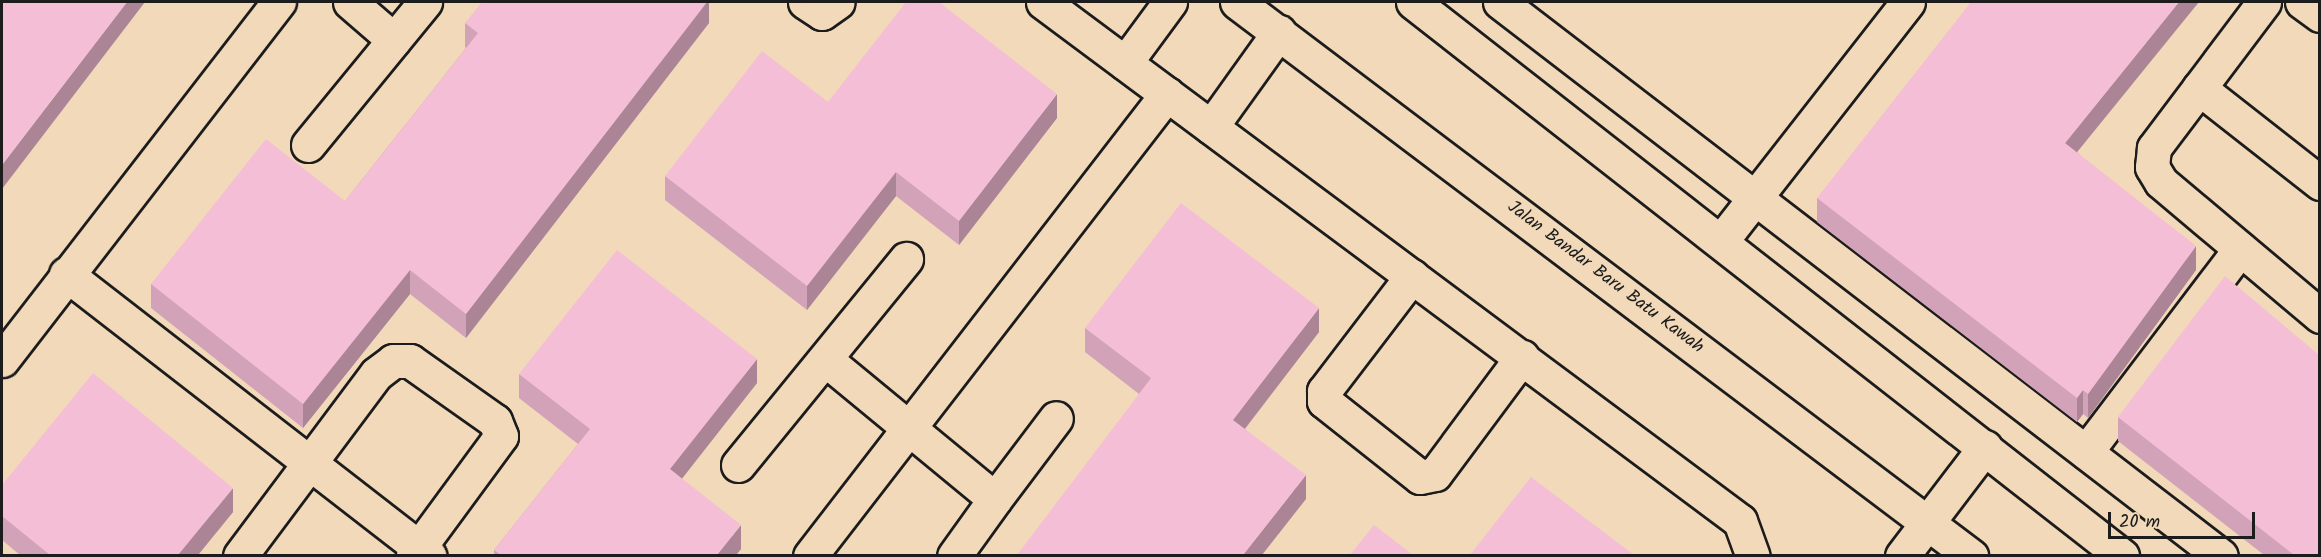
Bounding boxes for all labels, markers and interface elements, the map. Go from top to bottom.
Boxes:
street label: Jalan Bandar Baru Batu Kawah [1503,197,1707,359]
scale bar [2111,500,2258,538]
text: 20 m [2119,508,2160,537]

